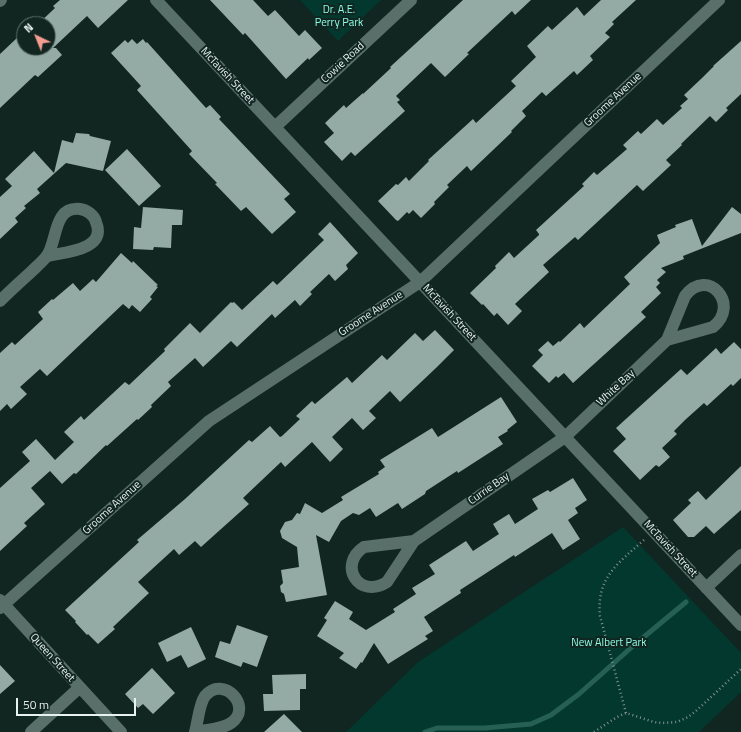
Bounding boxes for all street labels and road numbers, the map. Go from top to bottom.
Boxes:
street label: Cowie Road [319,40,367,86]
street label: McTavish Street [197,45,257,107]
street label: Groome Avenue [582,70,644,130]
street label: McTavish Street [419,282,479,344]
street label: Groome Avenue [337,288,405,340]
street label: White Bay [594,367,638,409]
street label: Currie Bay [466,470,512,508]
street label: Groome Avenue [80,478,144,538]
street label: McTavish Street [640,518,700,580]
street label: Queen Street [27,631,77,685]

